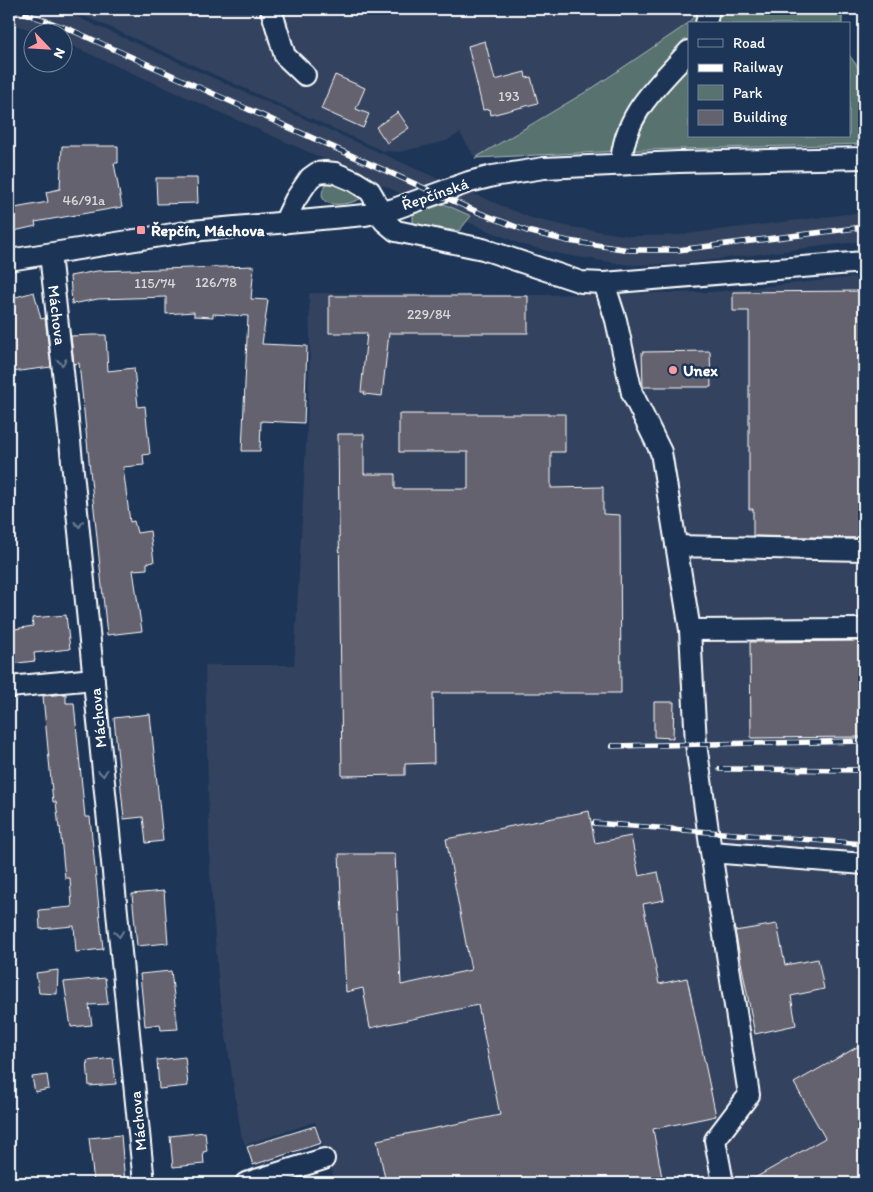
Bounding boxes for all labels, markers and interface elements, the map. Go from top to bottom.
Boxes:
north arrow [22,22,72,72]
legend [688,22,850,138]
text: Road [733,34,766,52]
text: N [50,45,69,61]
text: Railway [733,58,783,76]
text: Park [733,84,763,102]
house number: 193 [498,88,520,105]
text: Building [733,108,787,126]
street label: Řepčínská [399,173,472,214]
house number: 46/91a [63,192,106,209]
place label: Řepčín, Máchova [151,221,265,241]
marker: Řepčín, Máchova [135,224,147,236]
house number: 126/78 [195,274,237,291]
house number: 115/74 [134,275,176,292]
street label: Máchova [44,284,70,346]
house number: 229/84 [407,306,452,323]
one-way arrow [57,359,68,367]
place label: Unex [683,361,718,380]
marker: Unex [667,364,679,376]
one-way arrow [73,520,84,528]
street label: Máchova [85,687,111,749]
one-way arrow [97,769,108,777]
one-way arrow [113,931,124,939]
street label: Máchova [125,1090,151,1152]

